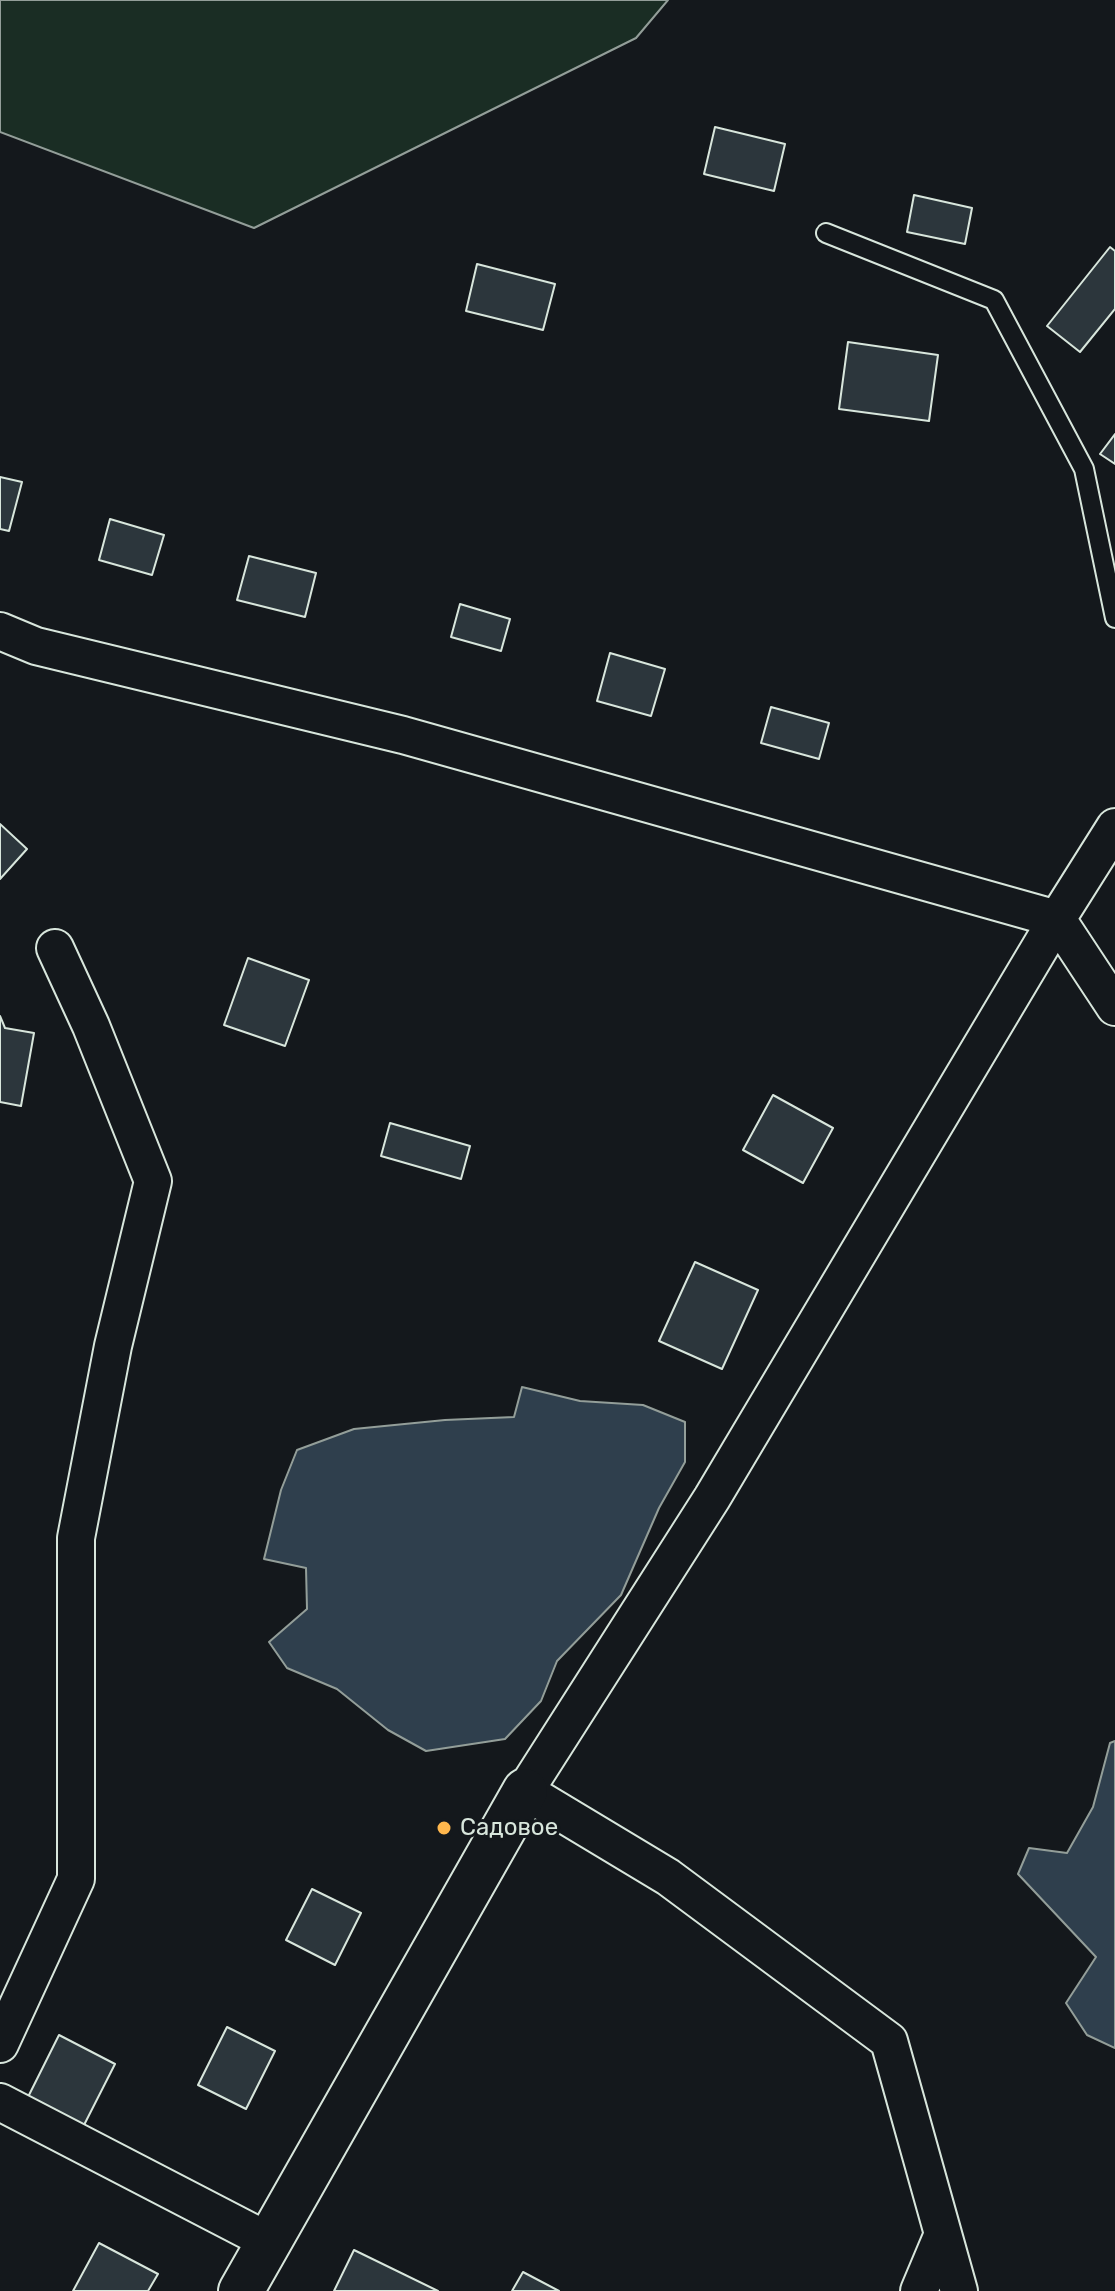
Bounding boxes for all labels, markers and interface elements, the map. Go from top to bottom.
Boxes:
place label: Садовое [460,1814,558,1842]
marker: Садовое [435,1819,453,1837]

